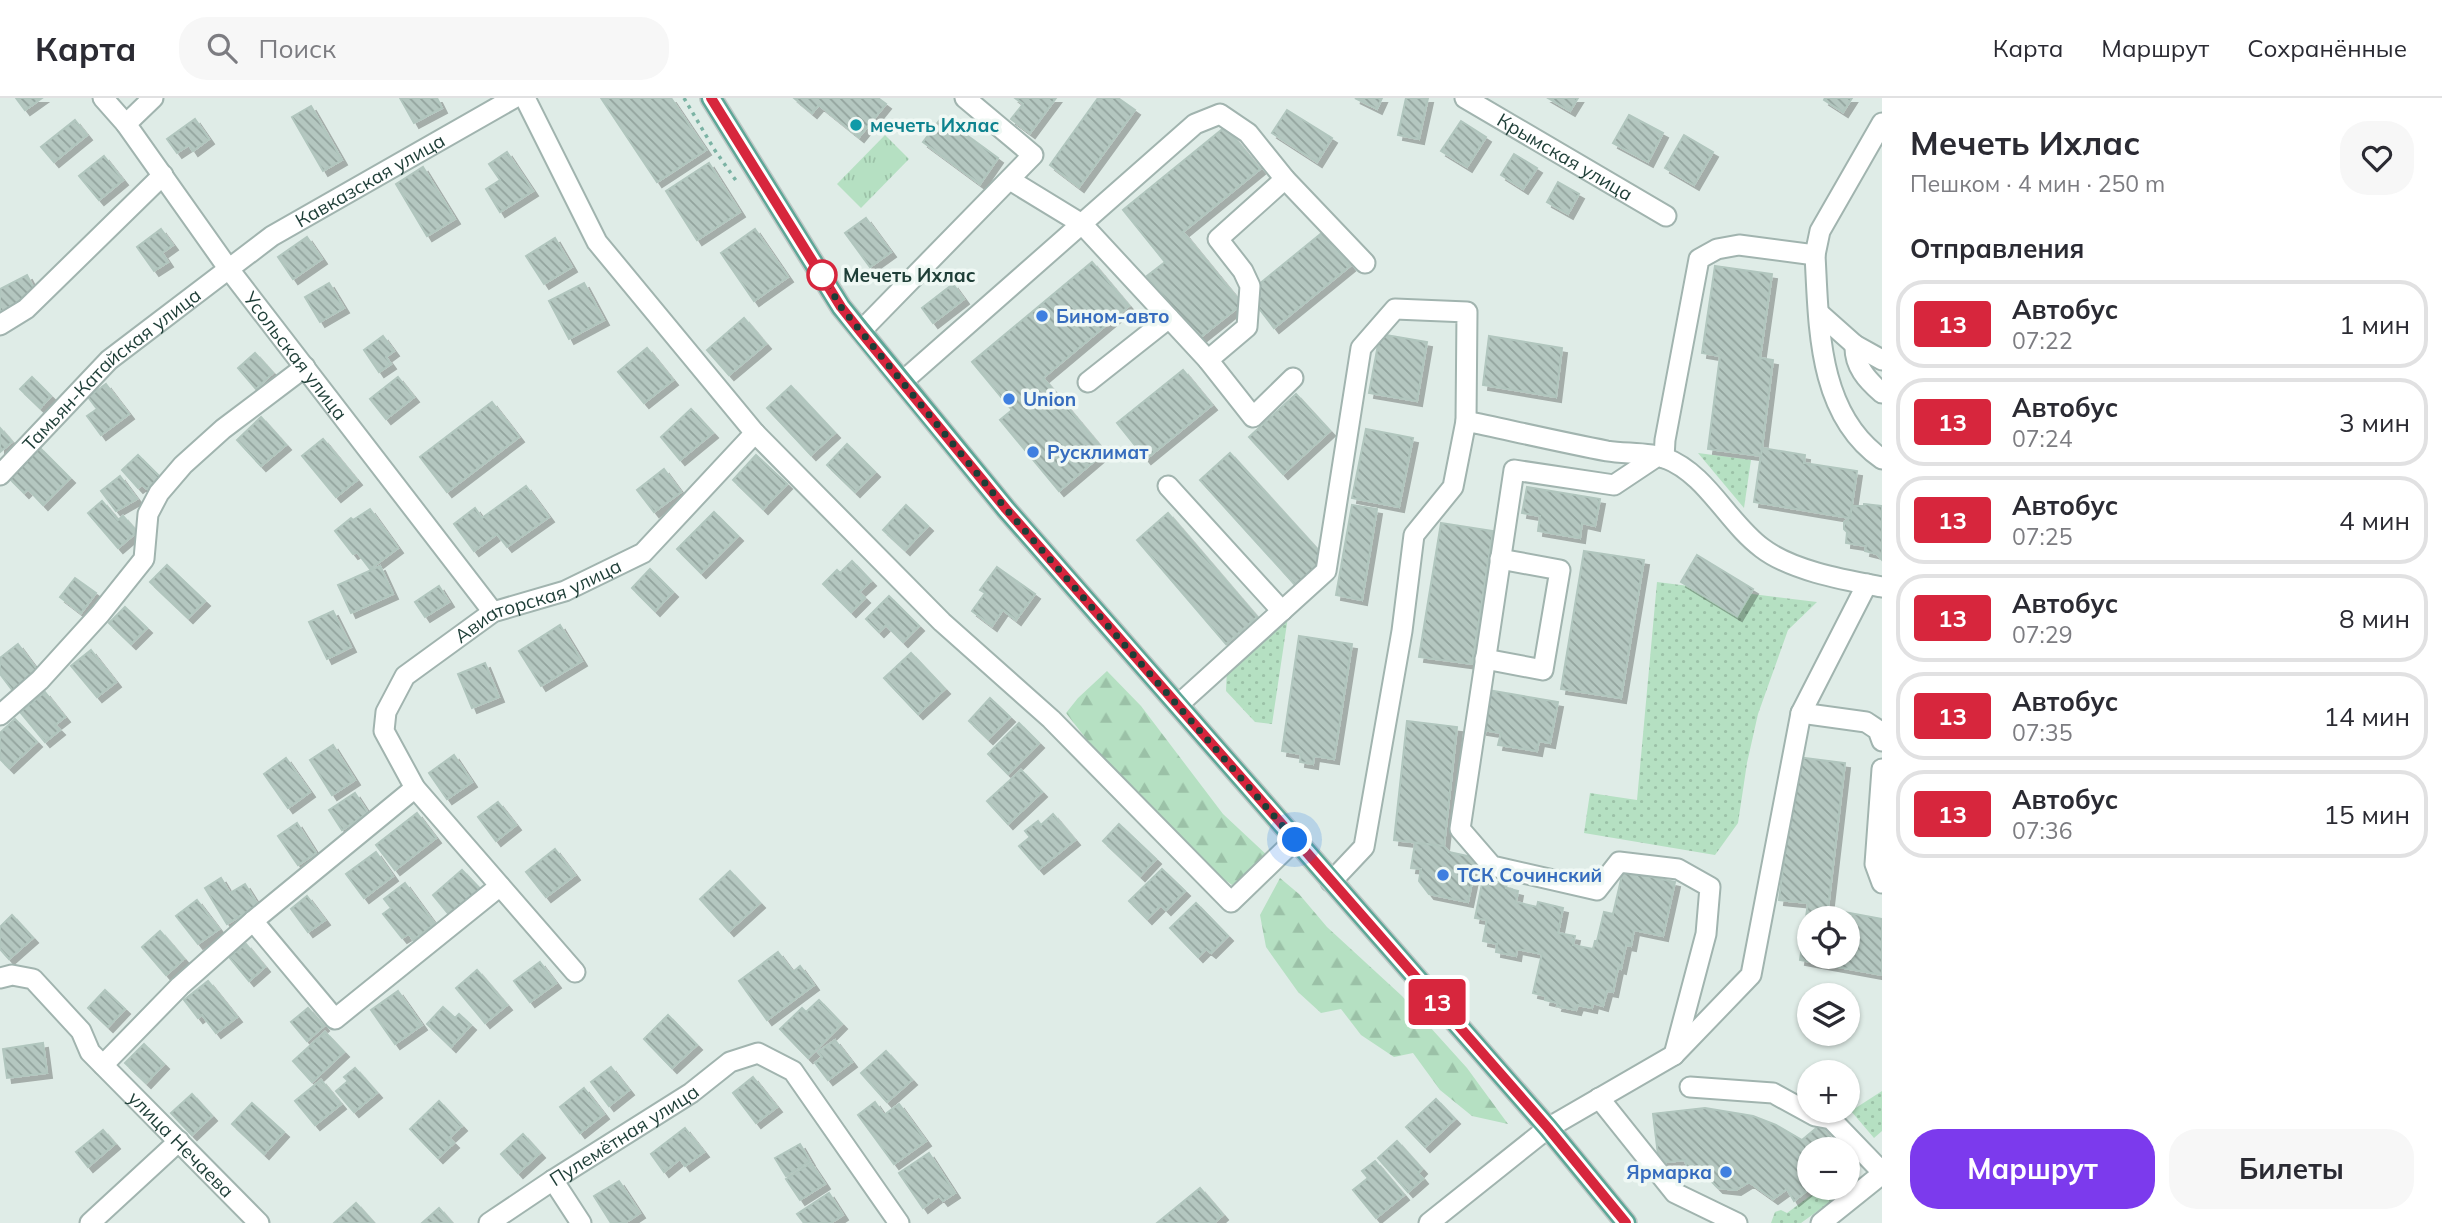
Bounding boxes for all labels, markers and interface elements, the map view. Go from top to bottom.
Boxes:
search box [179,17,669,80]
text: Карта [35,28,137,69]
icon: search [203,29,241,67]
text: Поиск [259,32,336,65]
text: Карта [1993,33,2063,63]
text: Маршрут [2101,33,2209,63]
text: Сохранённые [2247,33,2407,63]
street label: Крымская улица [1493,108,1637,206]
place label: мечеть Ихлас [870,113,999,137]
marker: мечеть Ихлас [848,117,864,133]
button: heart [2340,121,2414,195]
text: Мечеть Ихлас [1910,122,2140,163]
street label: Кавказская улица [291,128,449,232]
text: Пешком · 4 мин · 250 m [1910,169,2165,198]
text: Отправления [1910,232,2084,265]
marker: Мечеть Ихлас [807,260,837,290]
place label: Мечеть Ихлас [843,263,976,287]
street label: Тамьян-Катайская улица [17,283,205,456]
street label: Усольская улица [238,286,353,425]
text: Автобус [2012,293,2118,326]
place label: Бином-авто [1056,304,1169,328]
marker: Бином-авто [1034,308,1050,324]
text: 1 мин [2339,308,2410,341]
text: 13 [1938,309,1967,339]
text: 07:22 [2012,326,2072,355]
place label: Union [1023,387,1076,411]
marker: Union [1001,391,1017,407]
text: Автобус [2012,391,2118,424]
text: 3 мин [2339,406,2410,439]
text: 13 [1938,407,1967,437]
text: 07:24 [2012,424,2072,453]
place label: Русклимат [1047,440,1149,464]
marker: Русклимат [1025,444,1041,460]
text: Автобус [2012,489,2118,522]
text: 4 мин [2339,504,2410,537]
text: 13 [1938,505,1967,535]
text: 07:25 [2012,522,2072,551]
street label: Авиаторская улица [450,553,625,648]
text: Автобус [2012,587,2118,620]
text: 8 мин [2339,602,2410,635]
text: 13 [1938,603,1967,633]
text: 07:29 [2012,620,2072,649]
text: Автобус [2012,685,2118,718]
text: 14 мин [2323,700,2410,733]
text: 13 [1938,701,1967,731]
text: 07:35 [2012,718,2072,747]
text: Автобус [2012,783,2118,816]
text: 15 мин [2323,798,2410,831]
text: 13 [1938,799,1967,829]
text: 07:36 [2012,816,2072,845]
your location [1277,822,1312,857]
place label: ТСК Сочинский [1457,863,1602,887]
marker: ТСК Сочинский [1435,867,1451,883]
map controls [1797,906,1860,1200]
button: locate [1797,906,1860,969]
line badge: 13 [1406,979,1468,1025]
button: layers [1797,983,1860,1046]
text: 13 [1423,987,1451,1017]
button: + [1797,1060,1860,1123]
street label: Пулемётная улица [545,1079,704,1191]
street label: улица Нечаева [123,1086,239,1203]
button: Маршрут [1910,1129,2155,1209]
button: Билеты [2169,1129,2414,1209]
button: − [1797,1137,1860,1200]
place label: Ярмарка [1626,1160,1712,1184]
marker: Ярмарка [1718,1164,1734,1180]

